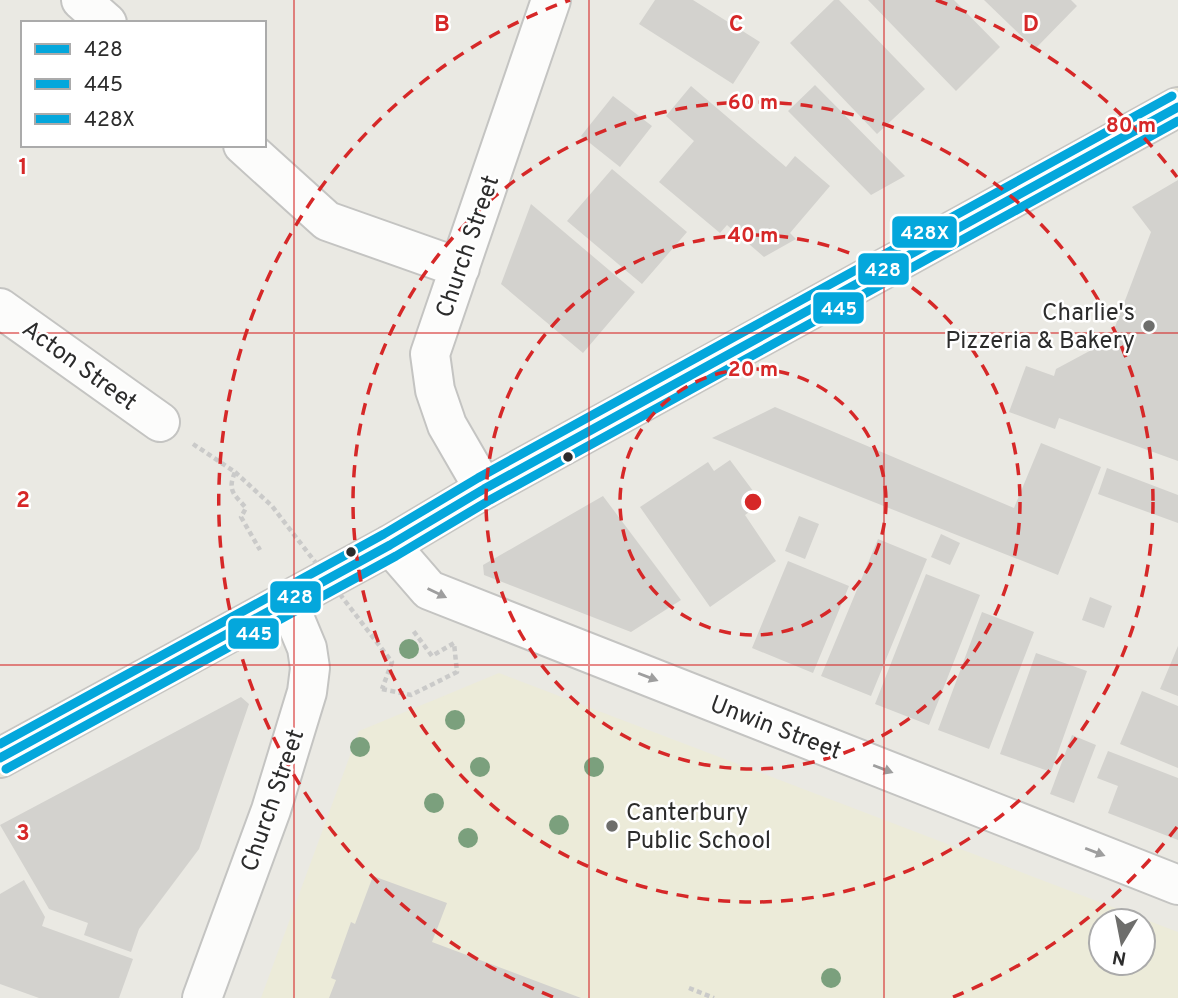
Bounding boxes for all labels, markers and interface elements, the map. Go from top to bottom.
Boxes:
text: B [434,11,450,40]
text: C [729,11,743,40]
text: D [1023,11,1039,40]
legend [21,21,266,147]
text: 428 [84,37,123,64]
text: 445 [84,72,123,99]
text: 60 m [728,90,778,117]
text: 428X [84,107,135,134]
text: 80 m [1106,113,1156,140]
text: 1 [18,154,28,183]
street label: Church Street [431,171,507,322]
line badge: 428X [891,215,958,249]
text: 428X [901,222,949,246]
text: 40 m [728,223,778,250]
line badge: 428 [857,252,910,286]
text: 428 [865,259,901,283]
line badge: 445 [812,291,865,325]
text: 445 [821,298,857,322]
place label: Charlie's Pizzeria & Bakery [945,299,1135,357]
street label: Acton Street [15,315,142,418]
marker: Charlie's Pizzeria & Bakery [1141,318,1157,334]
text: 20 m [728,357,778,384]
unlabelled marker [561,450,575,464]
text: 2 [16,487,30,516]
centre of rings [741,490,765,514]
unlabelled marker [344,545,358,559]
line badge: 428 [269,580,322,614]
text: 428 [277,586,313,610]
one-way arrow [427,587,447,599]
line badge: 445 [227,617,280,650]
text: 445 [236,623,272,647]
one-way arrow [638,671,659,682]
street label: Unwin Street [705,690,845,768]
street label: Church Street [236,725,312,876]
one-way arrow [872,764,893,775]
place label: Canterbury Public School [626,799,771,857]
marker: Canterbury Public School [604,818,620,834]
text: 3 [16,820,30,849]
one-way arrow [1084,847,1105,858]
north arrow [1087,907,1157,977]
text: N [1111,944,1128,970]

